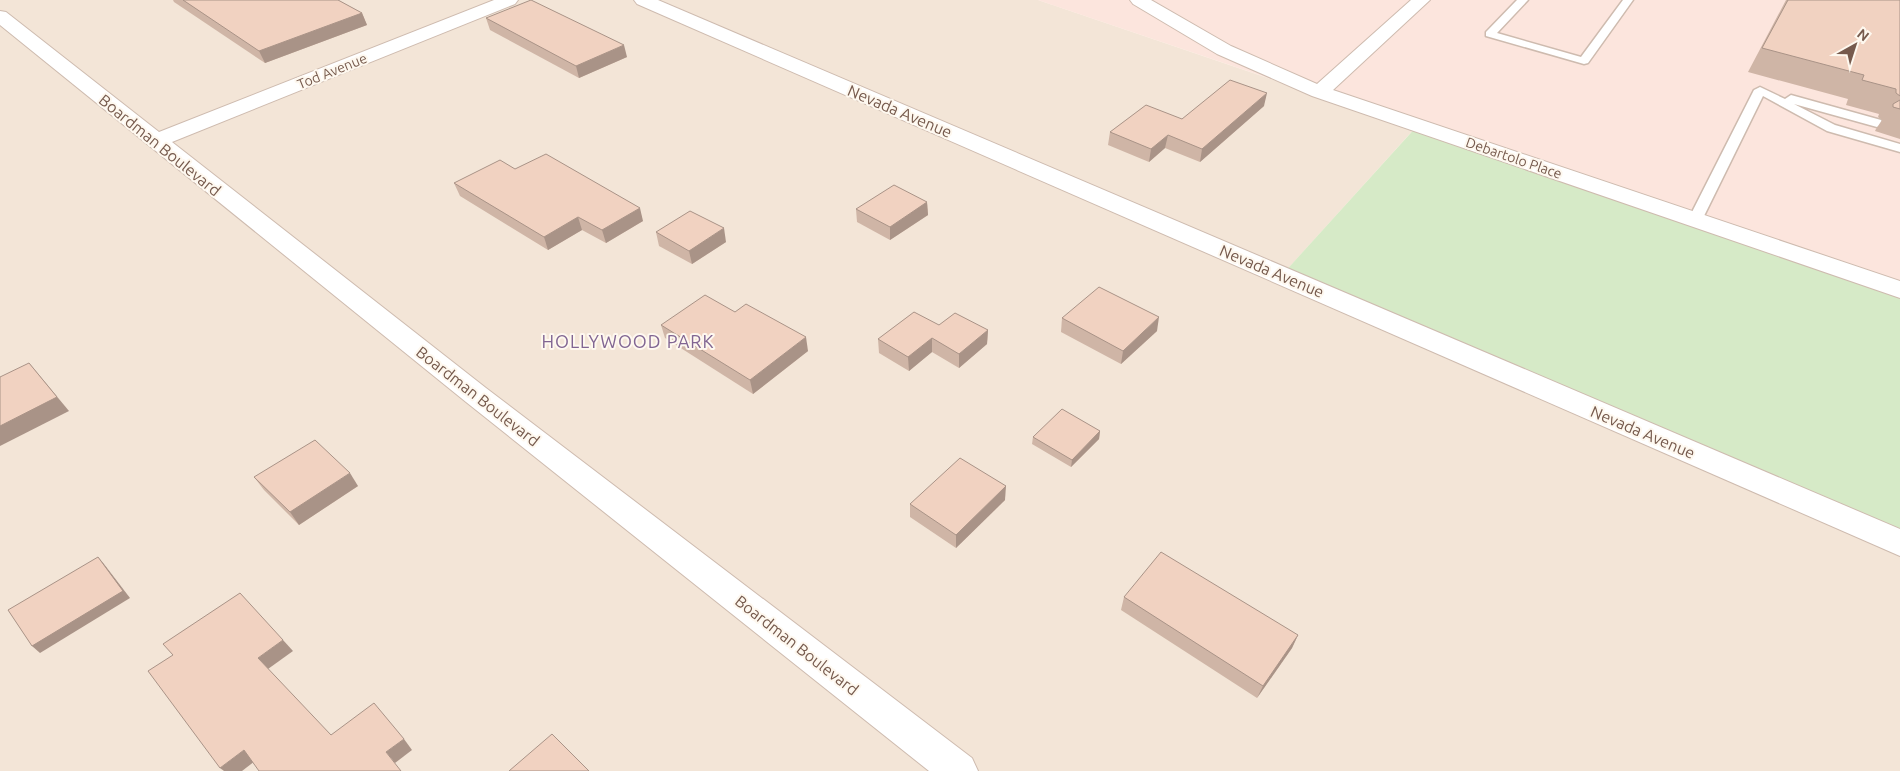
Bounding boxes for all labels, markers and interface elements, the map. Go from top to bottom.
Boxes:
north arrow [1830,20,1880,70]
text: N [1854,25,1872,44]
street label: Tod Avenue [295,50,369,92]
street label: Nevada Avenue [845,81,955,141]
street label: Boardman Boulevard [96,90,224,200]
street label: Debartolo Place [1464,134,1564,182]
street label: Nevada Avenue [1217,241,1327,301]
district label: HOLLYWOOD PARK [541,331,715,351]
street label: Boardman Boulevard [413,342,543,450]
street label: Nevada Avenue [1588,402,1698,462]
street label: Boardman Boulevard [732,591,862,699]

